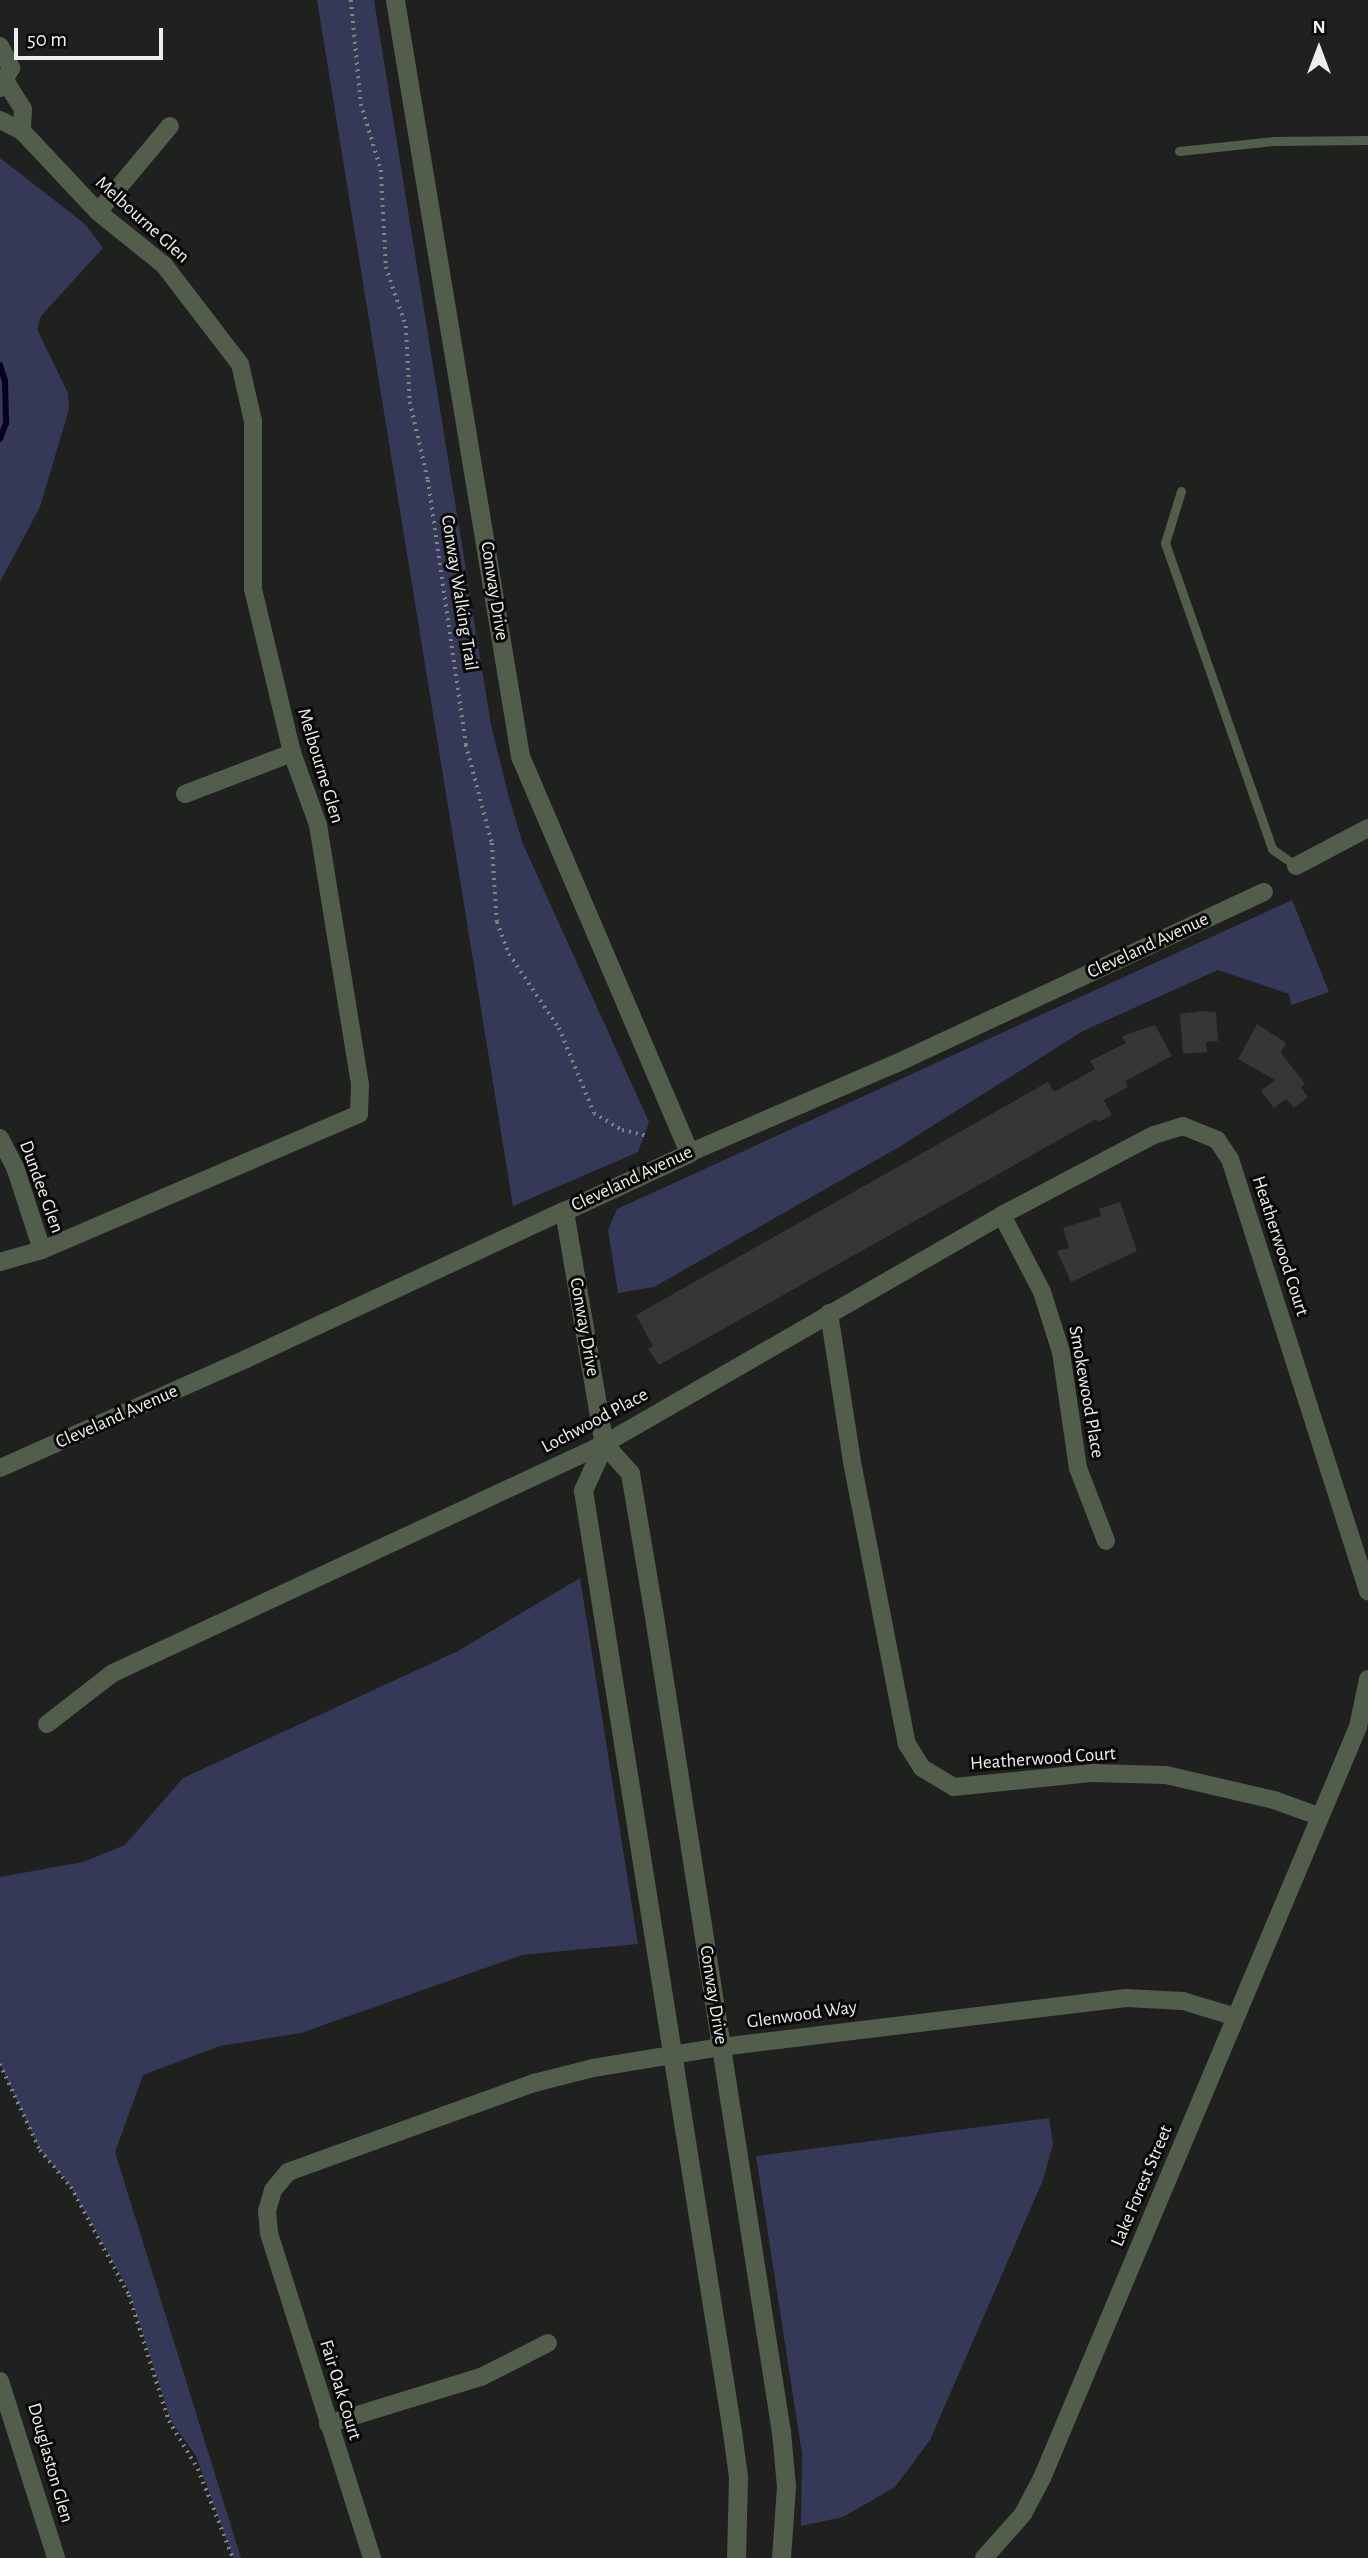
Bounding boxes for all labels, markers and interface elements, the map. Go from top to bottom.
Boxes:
scale bar [18,14,166,58]
north arrow [1284,14,1354,84]
text: N [1312,18,1326,37]
text: 50 m [27,29,67,50]
street label: Melbourne Glen [90,172,194,268]
street label: Conway Walking Trail [435,514,483,672]
street label: Conway Drive [475,540,513,642]
street label: Melbourne Glen [292,706,348,826]
street label: Cleveland Avenue [1084,908,1212,984]
street label: Dundee Glen [14,1138,68,1236]
street label: Cleveland Avenue [568,1141,696,1217]
street label: Heatherwood Court [1247,1173,1313,1319]
street label: Conway Drive [564,1276,604,1378]
street label: Smokewood Place [1063,1324,1109,1460]
street label: Cleveland Avenue [52,1380,182,1454]
street label: Lochwood Place [538,1383,652,1459]
street label: Heatherwood Court [969,1743,1117,1775]
street label: Conway Drive [694,1944,732,2046]
street label: Glenwood Way [746,1996,858,2034]
street label: Lake Forest Street [1106,2122,1178,2250]
street label: Fair Oak Court [314,2337,366,2443]
street label: Douglaston Glen [22,2401,78,2525]

